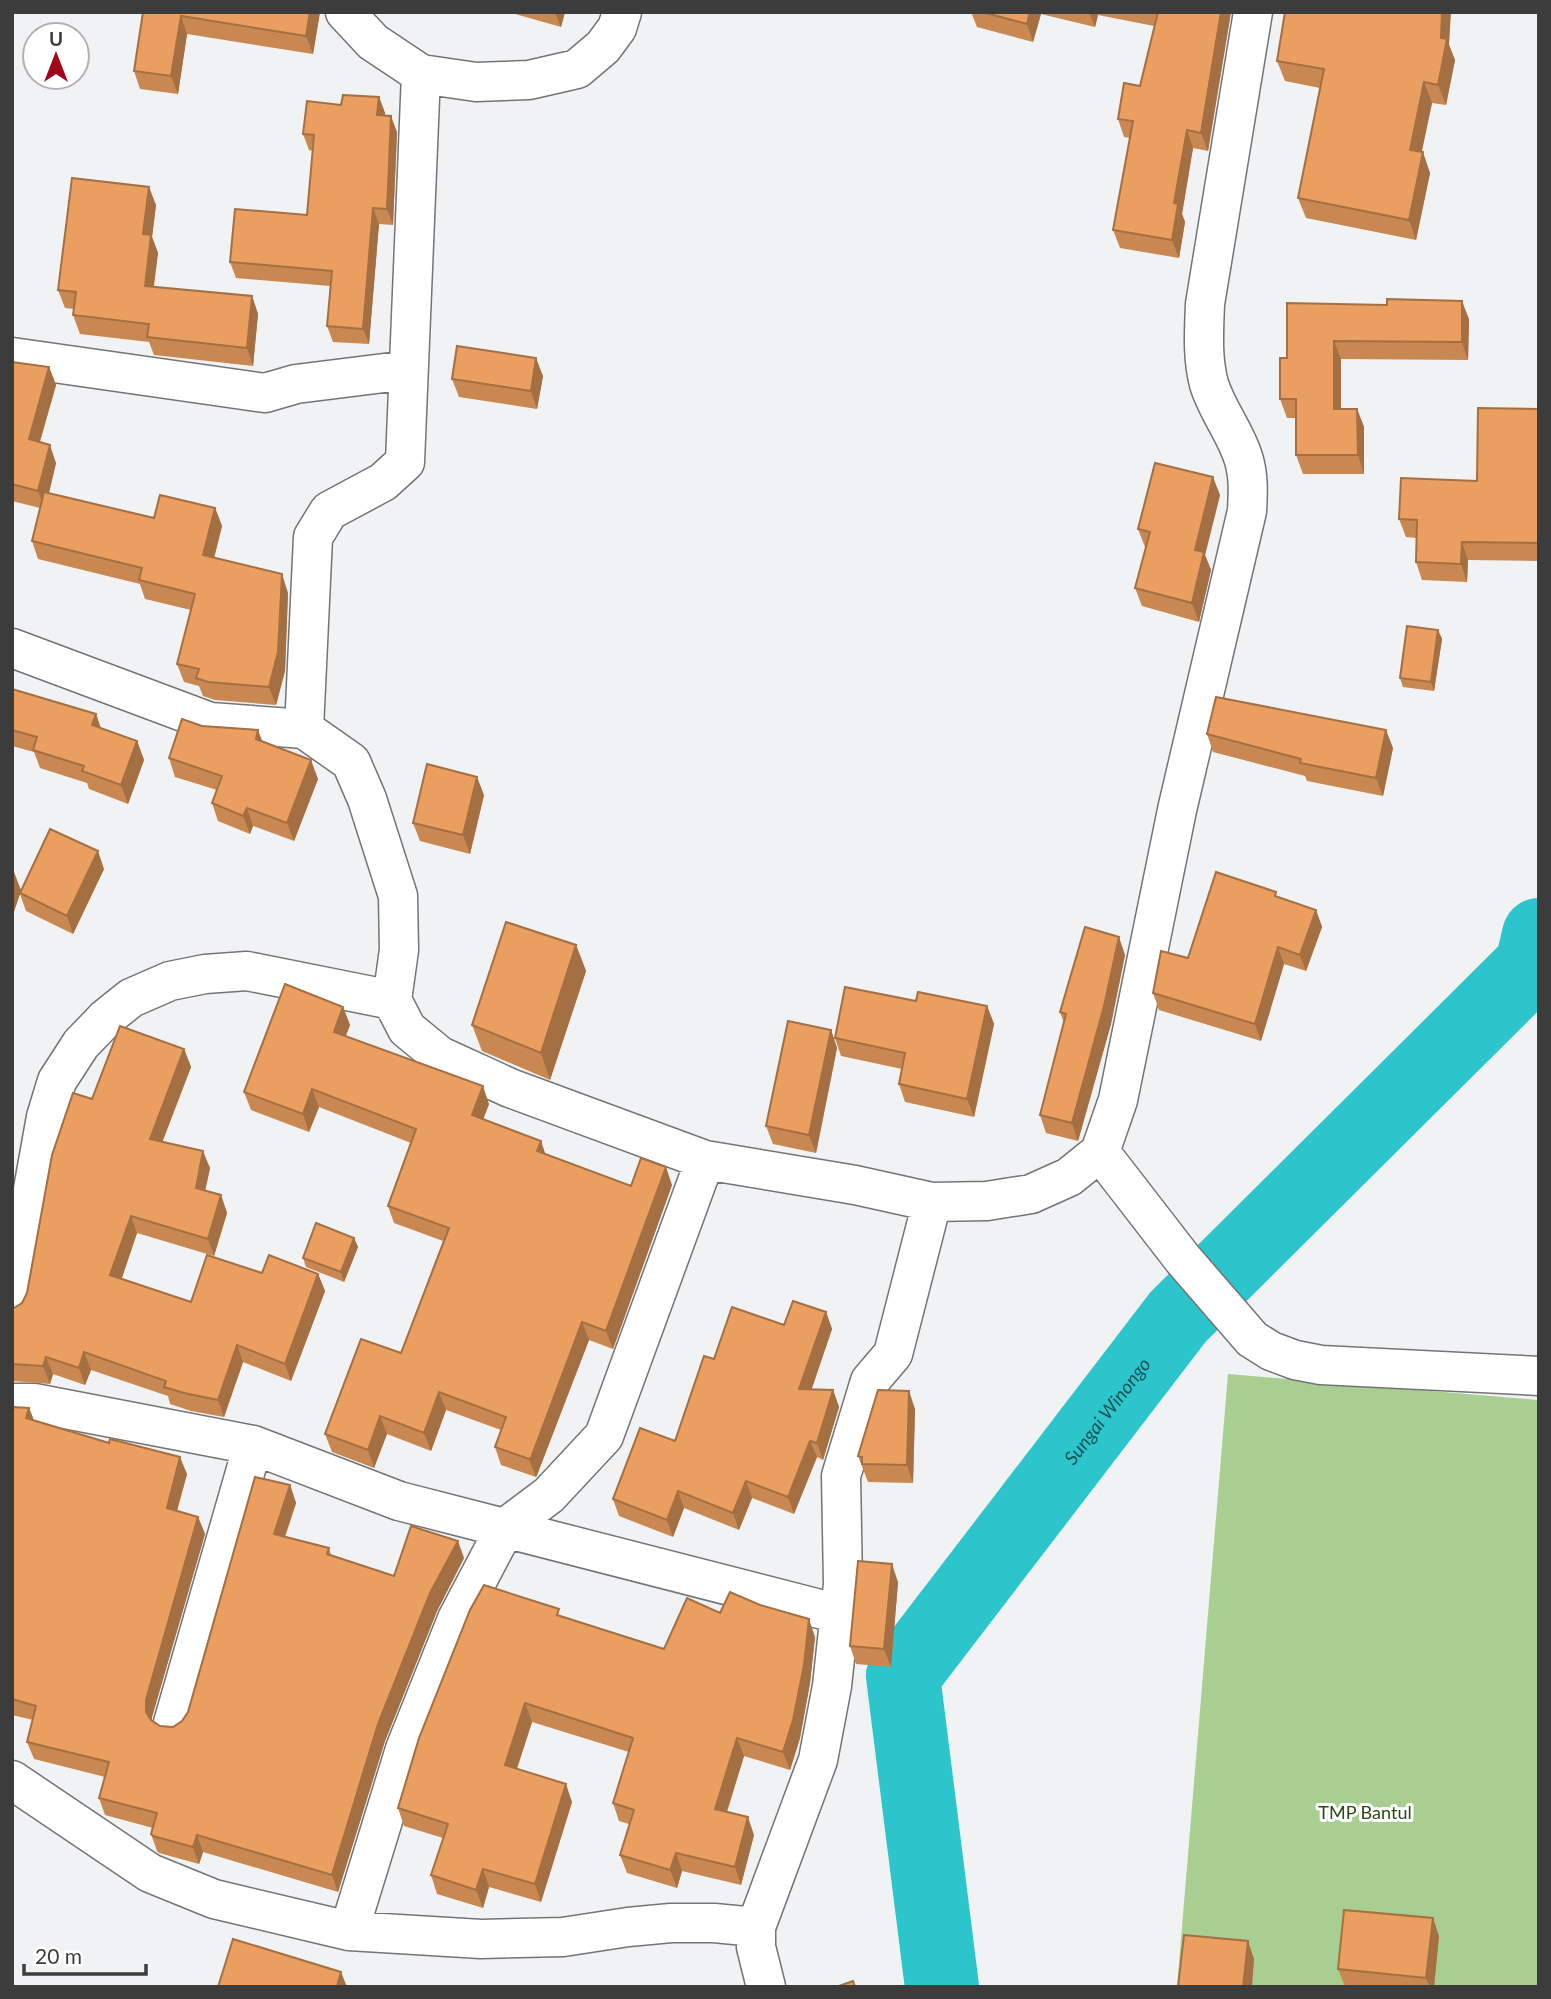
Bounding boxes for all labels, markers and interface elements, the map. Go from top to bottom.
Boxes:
north arrow [21,21,91,91]
text: U [49,27,63,50]
water label: Sungai Winongo [1058,1352,1155,1468]
park label: TMP Bantul [1318,1801,1412,1823]
scale bar [24,1932,147,1976]
text: 20 m [35,1943,82,1968]

